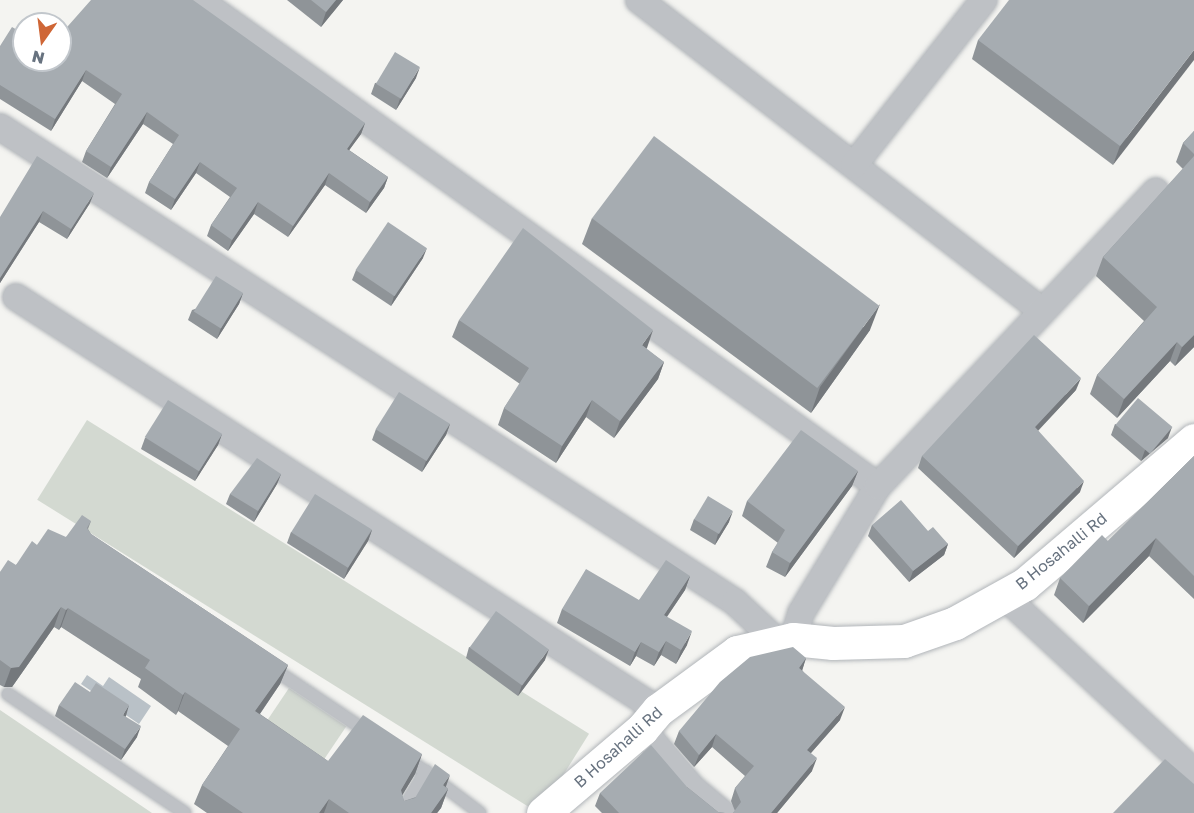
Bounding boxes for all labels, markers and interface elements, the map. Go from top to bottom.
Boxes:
north arrow [12,12,72,72]
text: N [30,46,46,69]
street label: B Hosahalli Rd [1011,508,1111,594]
street label: B Hosahalli Rd [570,702,666,792]

